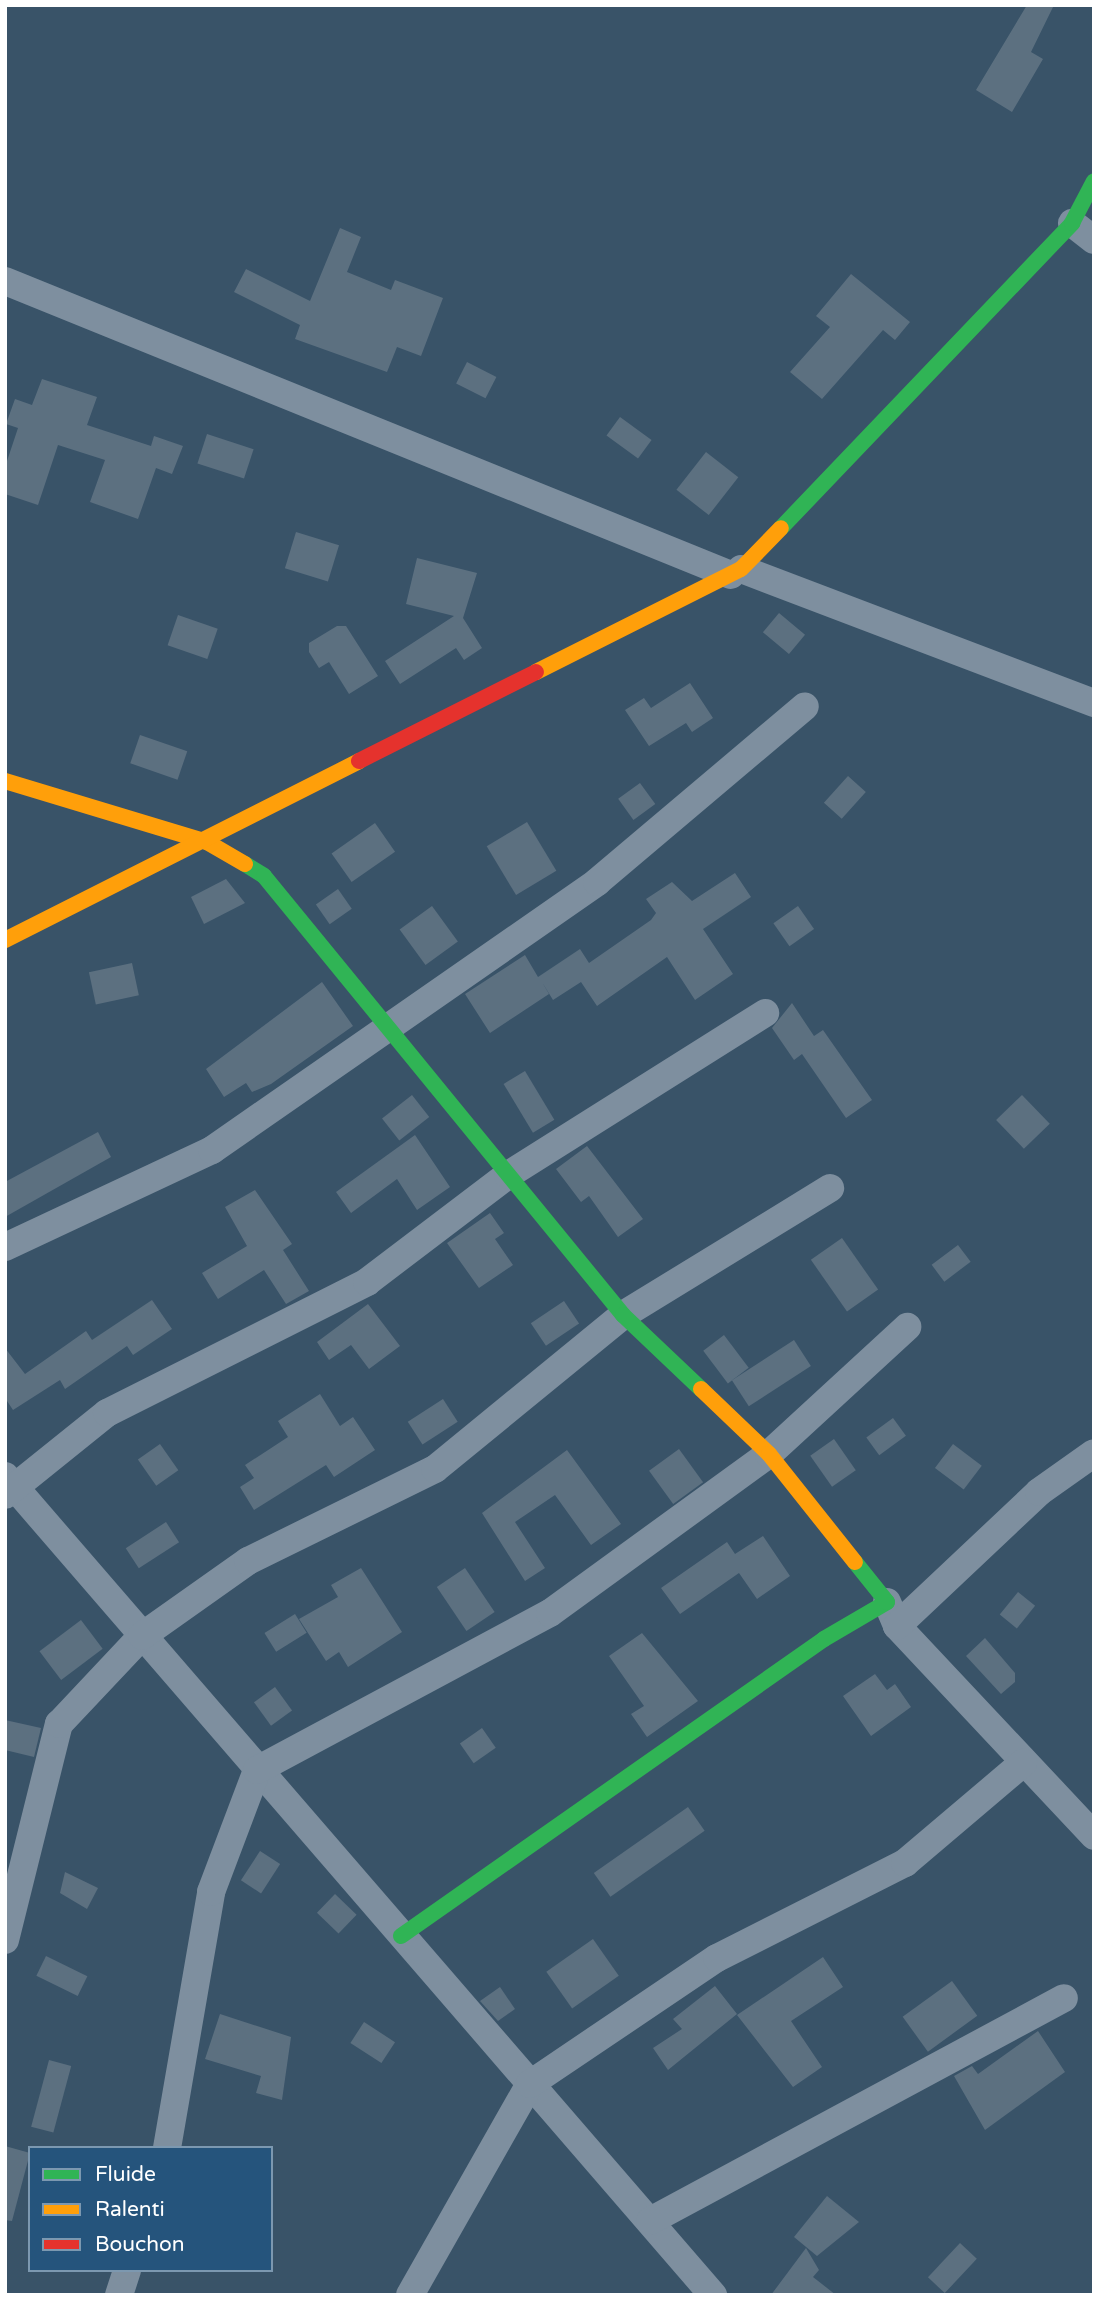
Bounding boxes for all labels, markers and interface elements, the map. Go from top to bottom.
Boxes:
legend [28,2146,273,2272]
text: Fluide [95,2162,156,2187]
text: Ralenti [95,2197,165,2222]
text: Bouchon [95,2232,185,2257]

